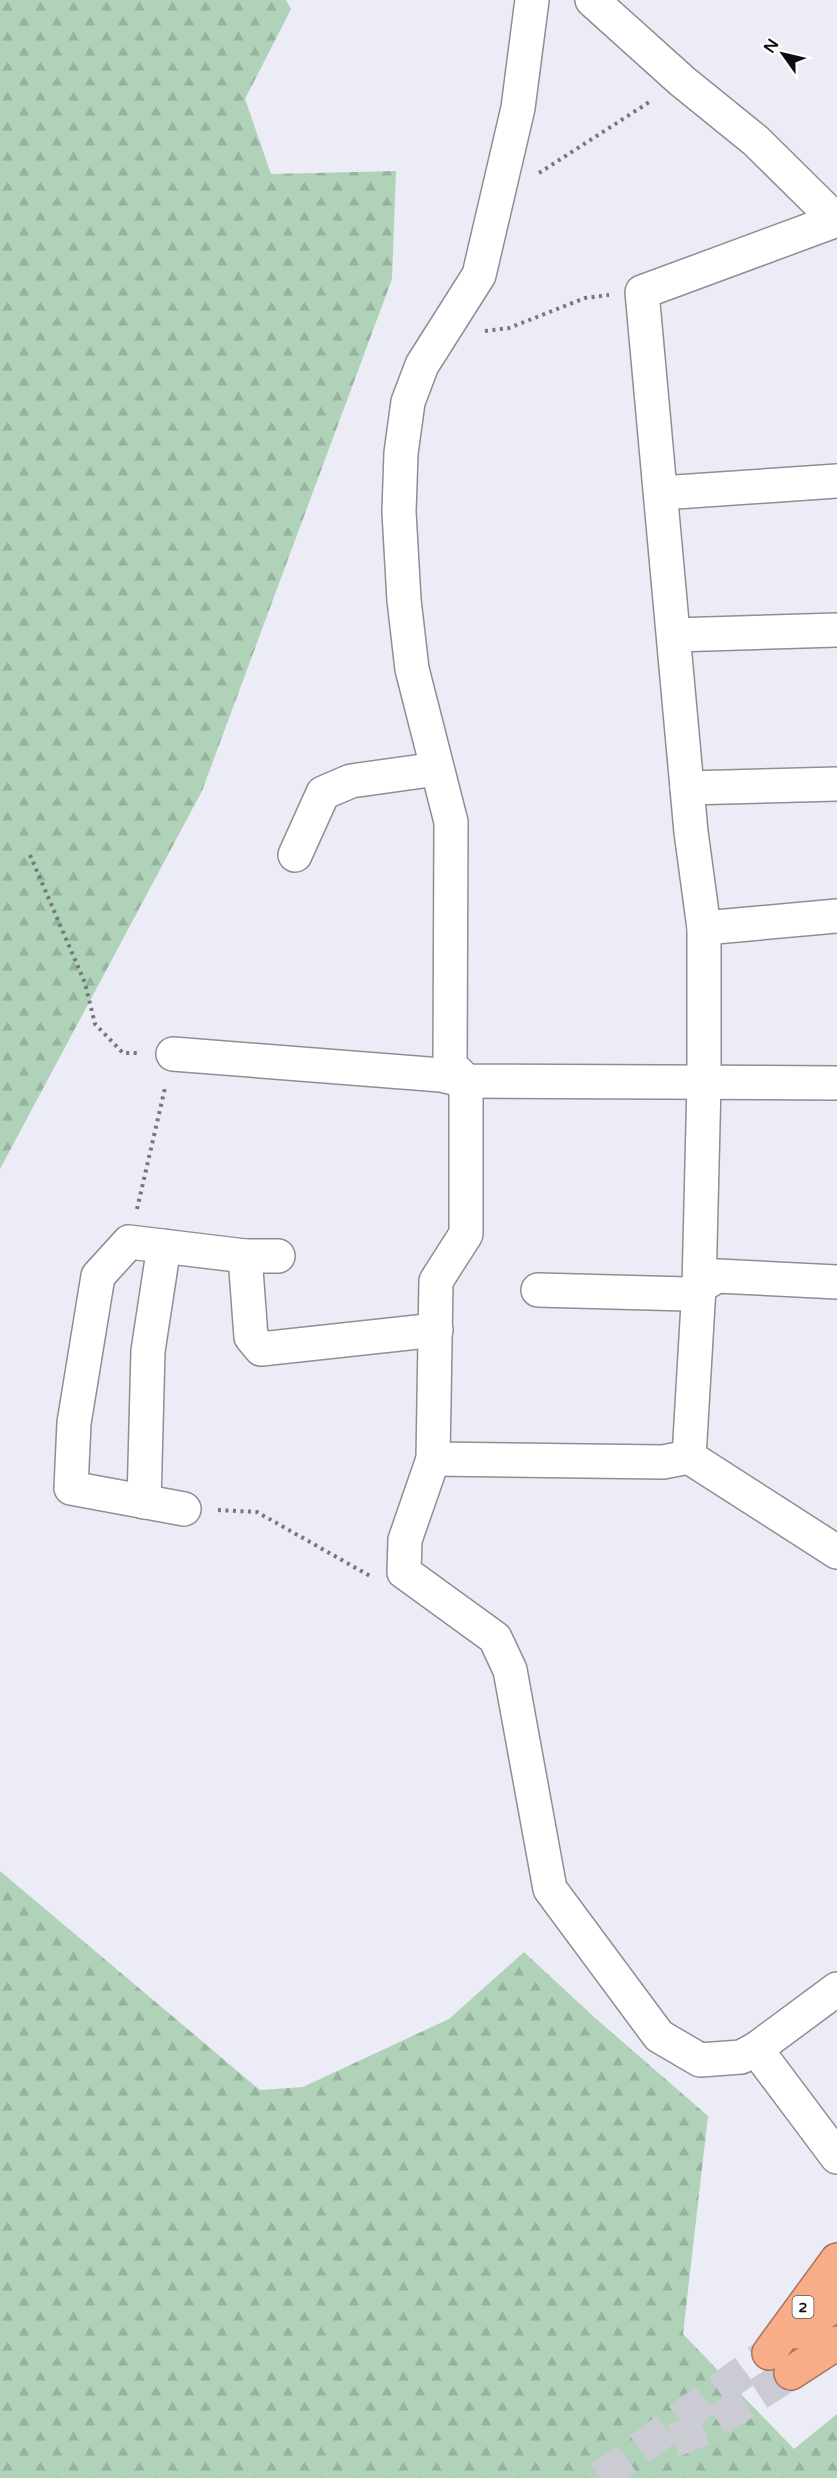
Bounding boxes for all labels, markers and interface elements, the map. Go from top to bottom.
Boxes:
north arrow [753,24,813,84]
text: N [760,35,783,57]
road number: 2 [792,2296,814,2318]

